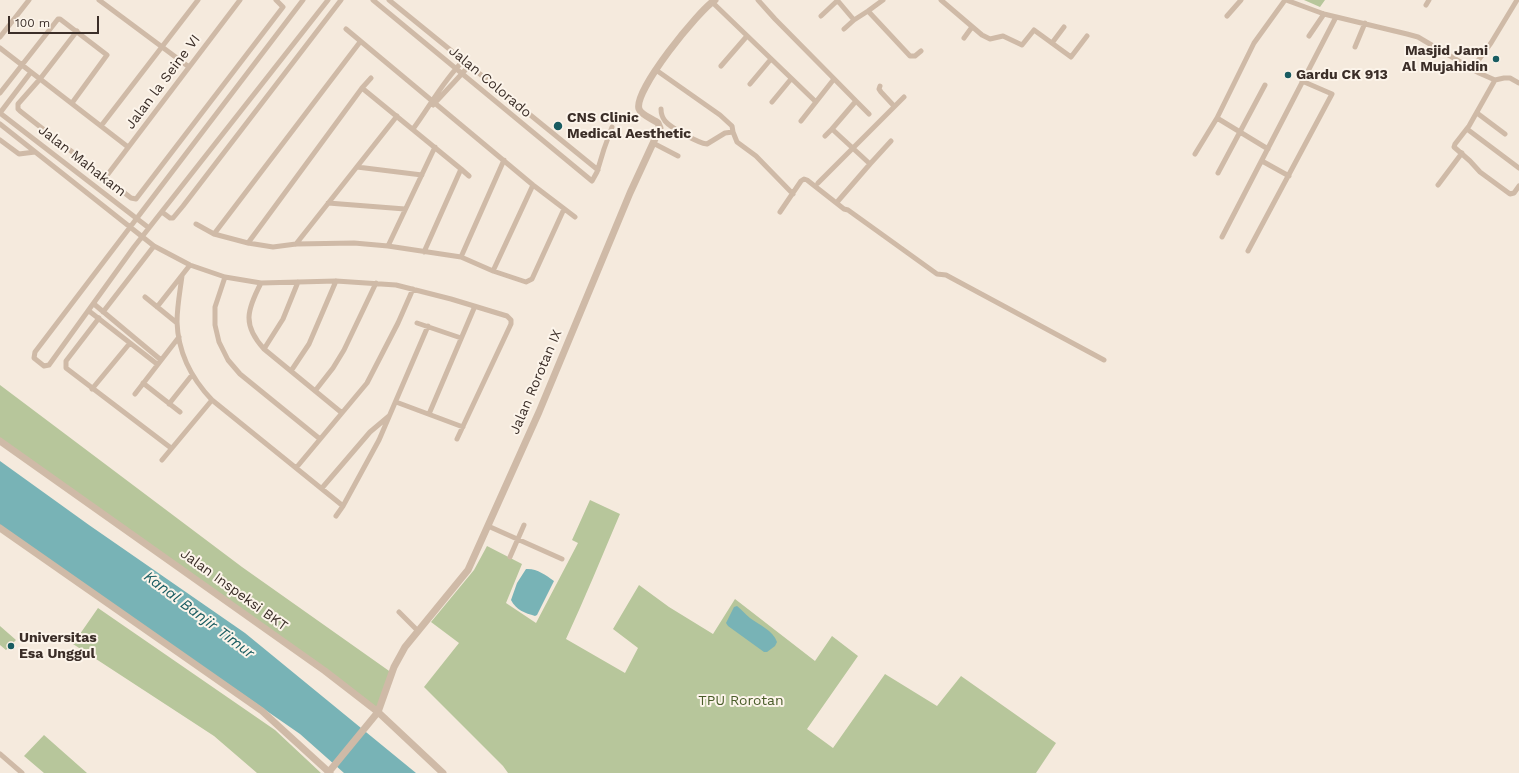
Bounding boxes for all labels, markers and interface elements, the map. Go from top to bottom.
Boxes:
scale bar [10,8,101,34]
text: 100 m [15,16,50,30]
street label: Jalan la Seine VI [122,32,204,132]
street label: Jalan Colorado [445,43,535,121]
place label: Masjid Jami Al Mujahidin [1402,43,1488,76]
marker: Masjid Jami Al Mujahidin [1491,54,1501,64]
place label: Gardu CK 913 [1296,67,1388,83]
marker: Gardu CK 913 [1283,70,1293,80]
place label: CNS Clinic Medical Aesthetic [567,110,691,142]
marker: CNS Clinic Medical Aesthetic [552,120,564,132]
street label: Jalan Mahakam [35,122,129,200]
street label: Jalan Rorotan IX [506,327,566,437]
street label: Jalan Inspeksi BKT [177,545,291,635]
water label: Kanal Banjir Timur [140,568,258,662]
place label: Universitas Esa Unggul [19,630,97,662]
marker: Universitas Esa Unggul [6,641,16,651]
park label: TPU Rorotan [698,693,784,709]

